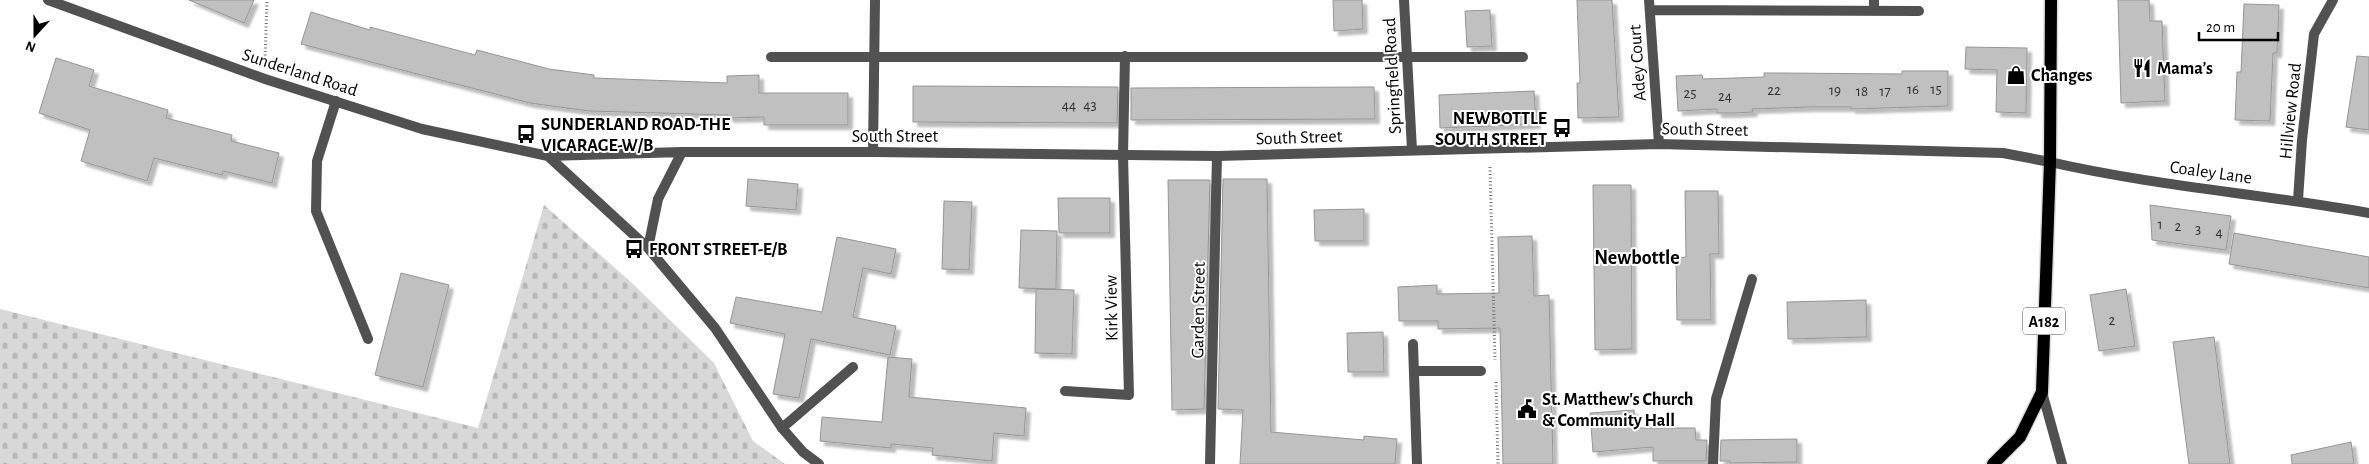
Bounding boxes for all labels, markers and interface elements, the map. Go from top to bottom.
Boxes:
north arrow [10,10,60,60]
scale bar [2199,10,2278,42]
street label: Springfield Road [1381,17,1405,135]
text: 20 m [2206,20,2235,35]
street label: Adey Court [1626,24,1650,102]
text: N [24,38,38,54]
street label: Sunderland Road [240,46,360,100]
restaurant icon: Mama’s [2131,57,2153,79]
place label: Mama’s [2157,60,2213,78]
street label: Hillview Road [2277,62,2305,160]
shop icon: Changes [2005,64,2027,86]
place label: Changes [2031,67,2092,85]
house number: 16 [1907,82,1919,97]
house number: 15 [1930,82,1942,97]
house number: 22 [1767,83,1781,98]
house number: 19 [1829,83,1841,98]
house number: 18 [1856,84,1868,99]
house number: 17 [1879,84,1891,99]
house number: 25 [1683,86,1697,101]
house number: 24 [1718,89,1732,104]
house number: 44 [1062,98,1076,113]
house number: 43 [1083,98,1097,113]
place label: NEWBOTTLE SOUTH STREET [1435,110,1547,149]
place label: SUNDERLAND ROAD-THE VICARAGE-W/B [541,116,730,155]
bus stop icon: NEWBOTTLE SOUTH STREET [1551,117,1573,139]
street label: South Street [1662,120,1749,140]
bus stop icon: SUNDERLAND ROAD-THE VICARAGE-W/B [515,123,537,145]
street label: South Street [1255,127,1343,149]
street label: South Street [852,128,939,146]
street label: Coaley Lane [2169,158,2253,188]
house number: 1 [2157,217,2163,232]
house number: 2 [2175,219,2182,234]
house number: 3 [2195,222,2201,237]
house number: 4 [2215,225,2223,240]
bus stop icon: FRONT STREET-E/B [623,238,645,260]
place label: FRONT STREET-E/B [649,241,787,259]
district label: Newbottle [1594,248,1680,268]
street label: Garden Street [1189,261,1209,359]
street label: Kirk View [1102,275,1122,341]
road number: A182 [2023,308,2065,334]
house number: 2 [2109,313,2116,328]
place label: St. Matthew's Church & Community Hall [1542,391,1693,430]
public building icon: St. Matthew's Church & Community Hall [1516,398,1538,420]

